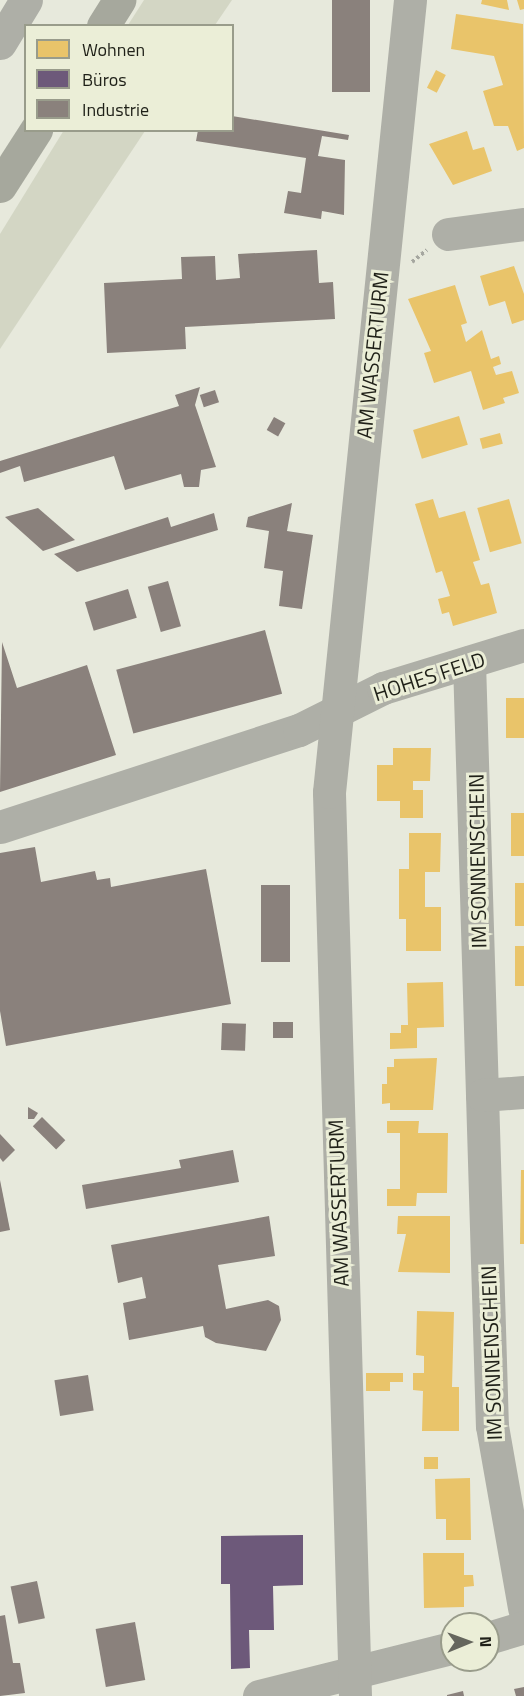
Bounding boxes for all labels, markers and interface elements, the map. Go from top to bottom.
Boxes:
legend [24,24,234,132]
text: Wohnen [82,36,145,63]
text: Büros [82,66,127,93]
text: Industrie [82,96,149,123]
street label: AM WASSERTURM [351,270,393,440]
street label: HOHES FELD [370,646,488,706]
street label: IM SONNENSCHEIN [463,773,491,949]
street label: AM WASSERTURM [322,1119,354,1287]
street label: IM SONNENSCHEIN [475,1265,507,1441]
north arrow [440,1612,500,1672]
text: N [474,1636,498,1647]

